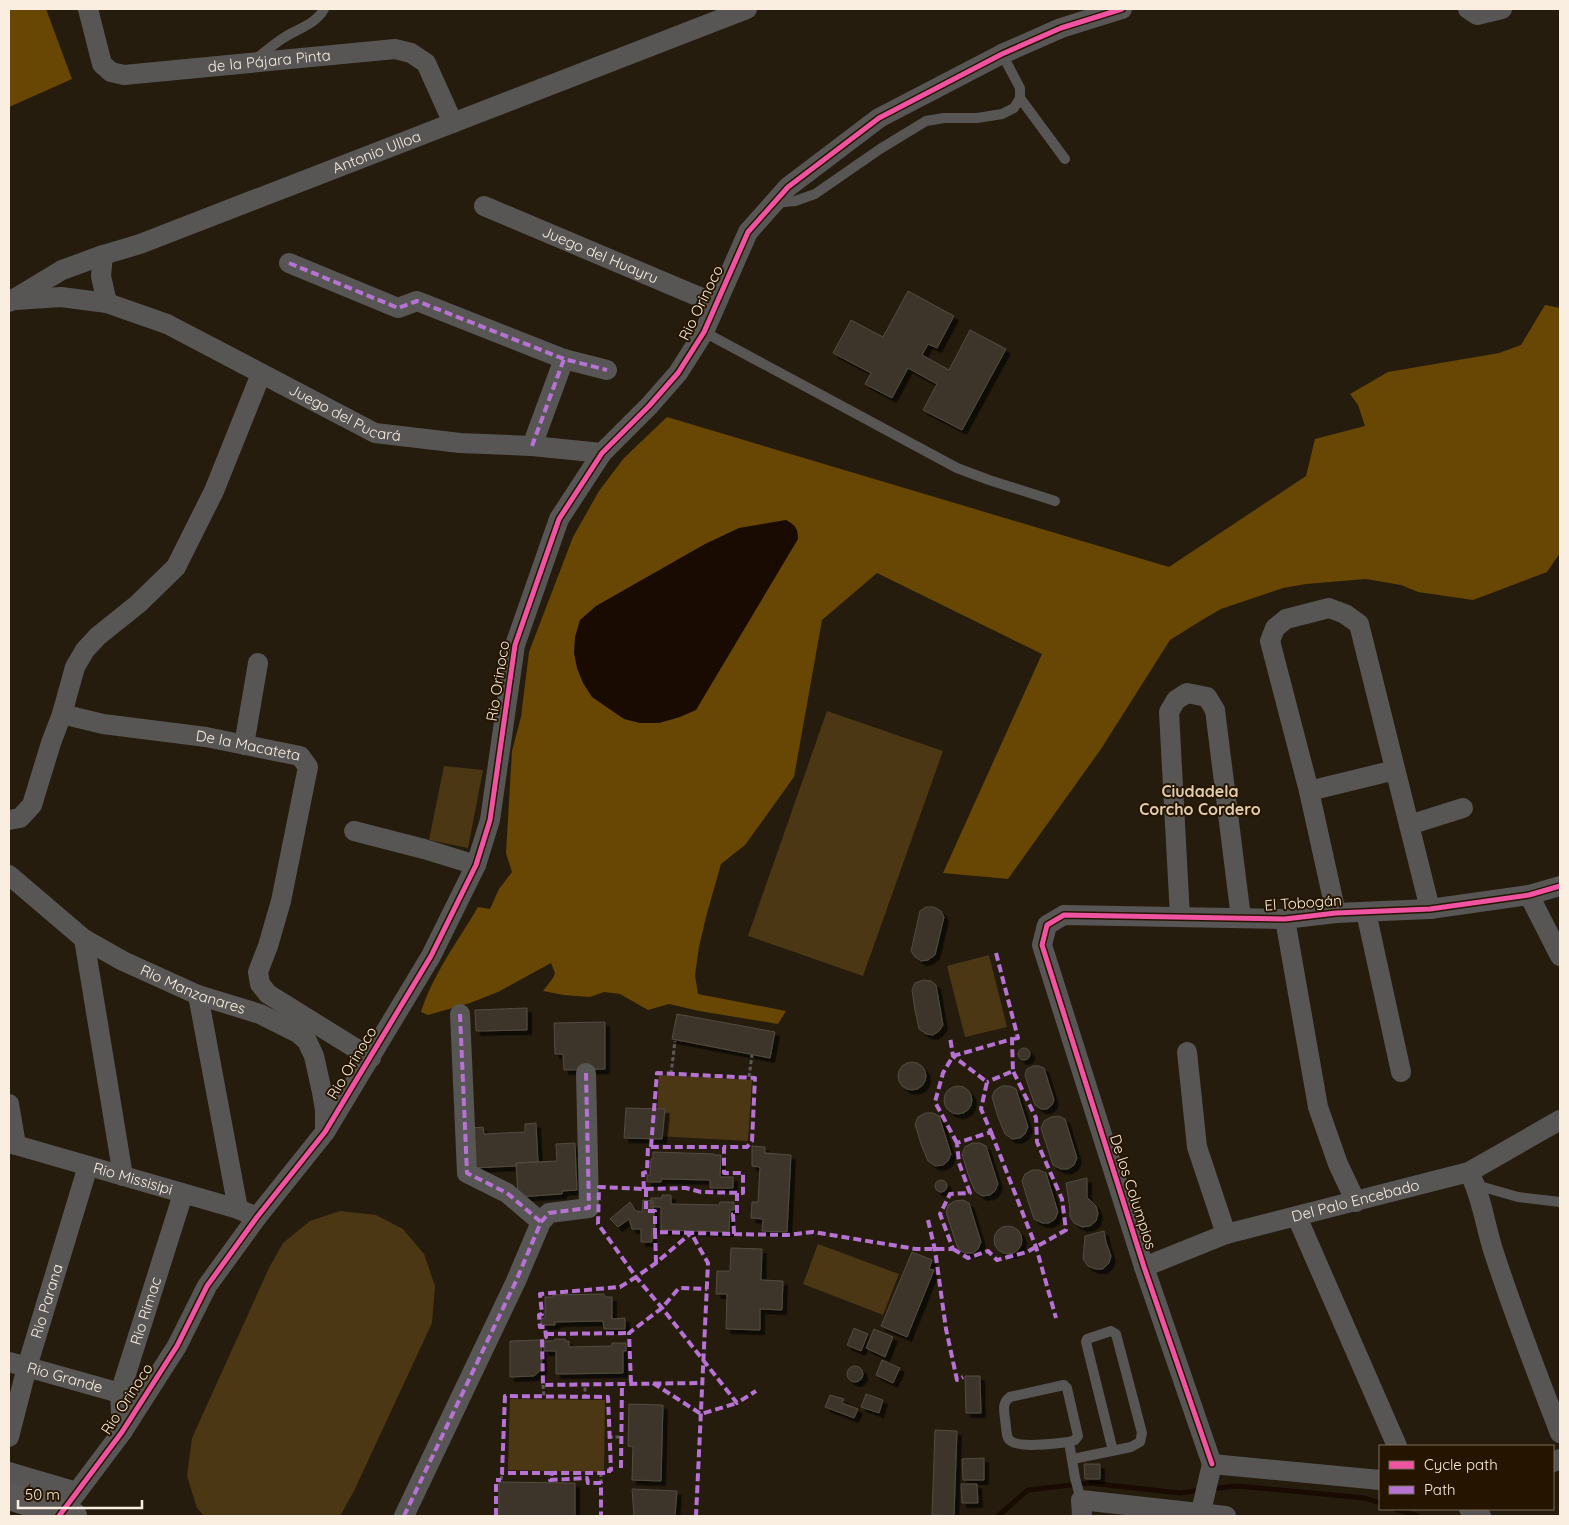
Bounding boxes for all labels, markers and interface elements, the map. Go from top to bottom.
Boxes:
street label: de la Pájara Pinta [207,45,331,76]
street label: Antonio Ulloa [330,126,423,178]
street label: Juego del Huayru [539,222,661,287]
street label: Rio Orinoco [674,262,727,344]
street label: Juego del Pucará [286,380,402,445]
street label: Rio Orinoco [482,639,513,723]
street label: De la Macateta [195,726,302,765]
district label: Ciudadela Corcho Cordero [1139,781,1261,819]
street label: El Tobogán [1264,890,1342,915]
street label: Rio Manzanares [137,960,248,1018]
street label: Rio Orinoco [322,1023,381,1103]
street label: De los Columpios [1106,1132,1161,1252]
street label: Rio Missisipi [91,1158,175,1199]
street label: Del Palo Encebado [1289,1175,1421,1226]
street label: Rio Parana [26,1262,67,1341]
street label: Rio Rimac [126,1274,165,1347]
street label: Rio Grande [25,1358,105,1397]
street label: Rio Orinoco [96,1359,157,1438]
legend [1379,1445,1554,1510]
text: Cycle path [1424,1455,1498,1474]
scale bar [18,1478,141,1510]
text: Path [1424,1480,1456,1499]
text: 50 m [25,1485,60,1504]

